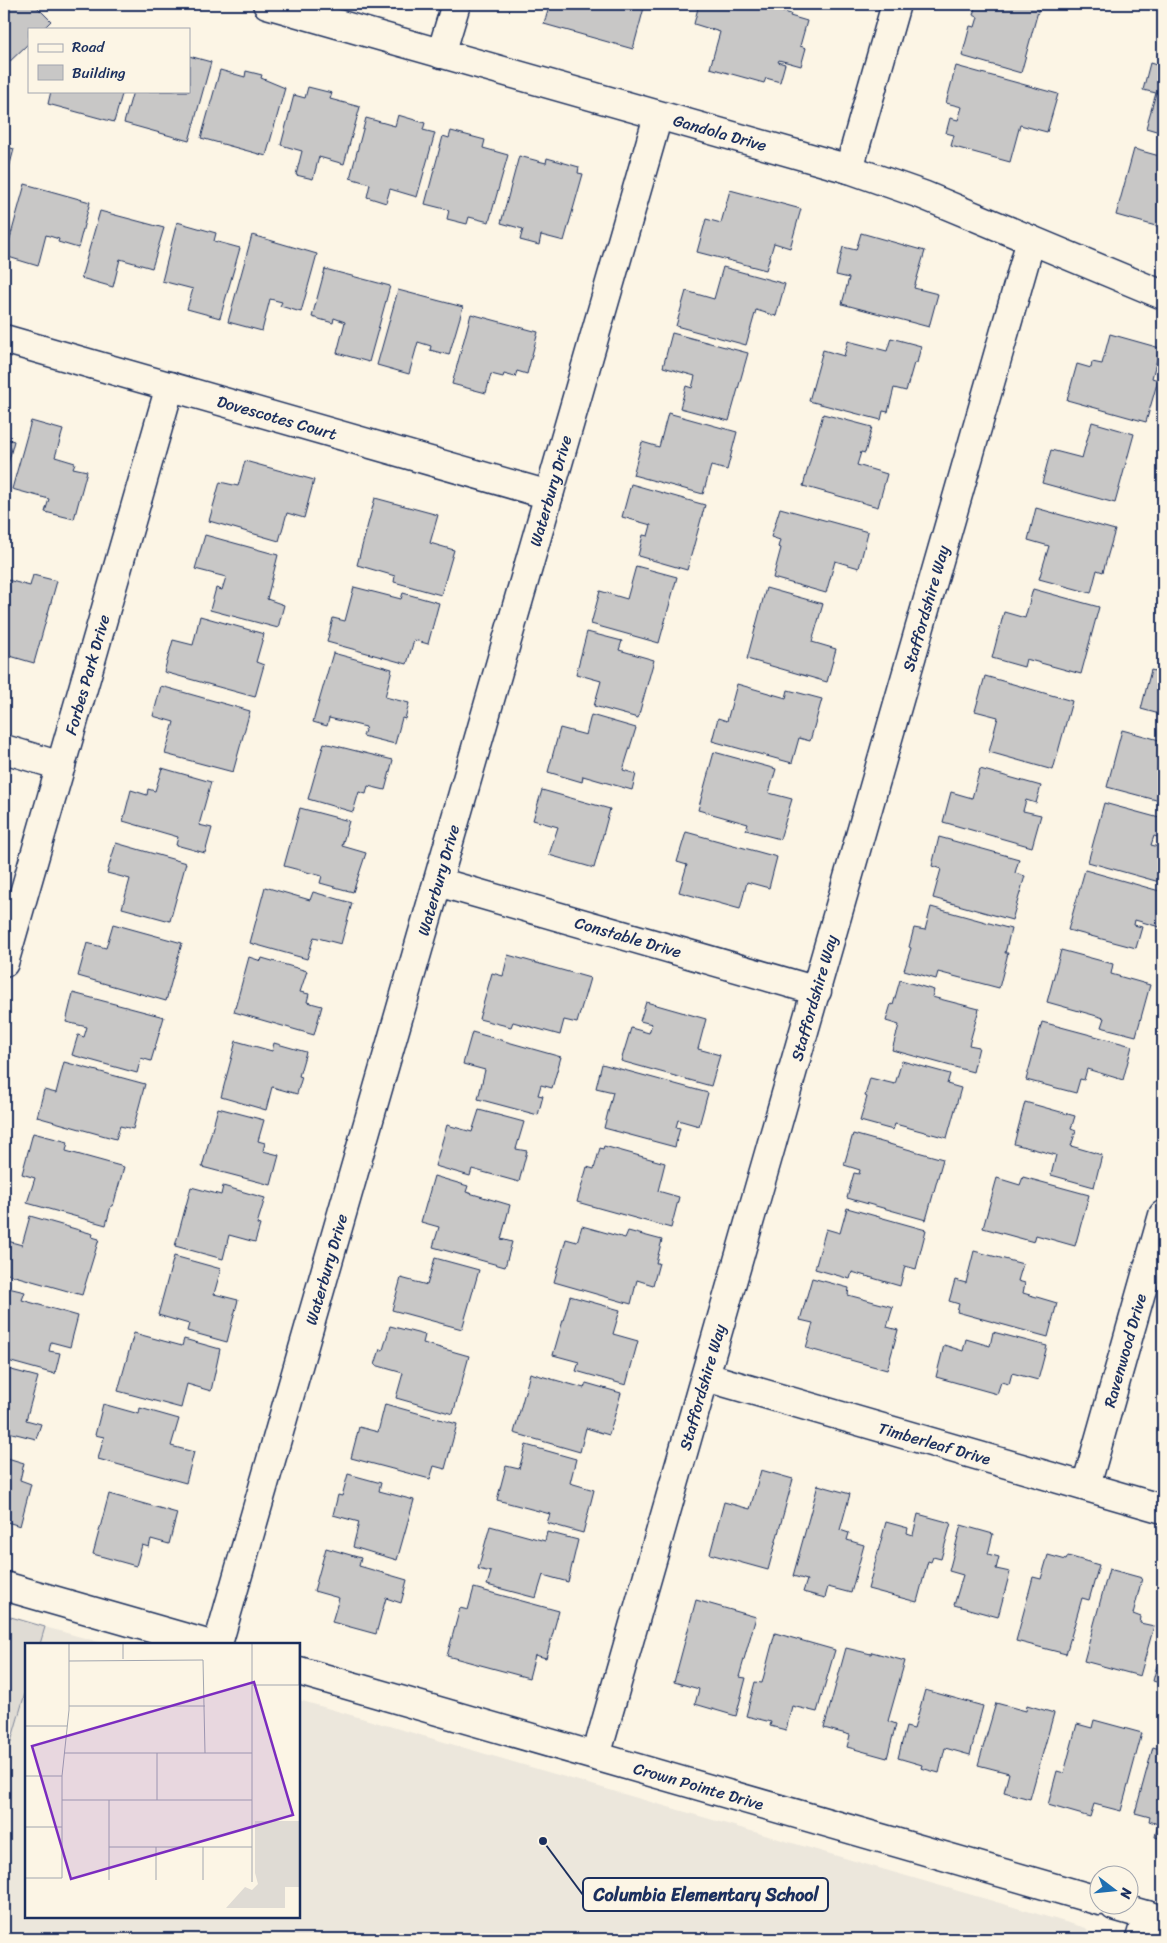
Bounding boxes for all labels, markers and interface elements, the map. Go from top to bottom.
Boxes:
legend [28,28,190,92]
text: Road [72,34,105,60]
text: Building [72,60,126,86]
street label: Gandola Drive [670,106,770,160]
street label: Dovescotes Court [213,387,340,449]
street label: Waterbury Drive [521,432,580,550]
street label: Staffordshire Way [894,541,958,675]
street label: Forbes Park Drive [56,611,119,739]
street label: Waterbury Drive [409,821,468,939]
street label: Constable Drive [571,908,685,966]
street label: Staffordshire Way [782,930,846,1064]
street label: Waterbury Drive [297,1210,356,1328]
street label: Ravenwood Drive [1095,1290,1155,1411]
street label: Staffordshire Way [670,1320,734,1454]
street label: Timberleaf Drive [875,1413,995,1474]
inset map [25,1643,300,1918]
street label: Crown Pointe Drive [630,1754,768,1819]
north arrow [1090,1866,1140,1916]
callout: Columbia Elementary School [583,1878,828,1911]
text: Columbia Elementary School [592,1879,819,1911]
text: N [1113,1884,1140,1902]

